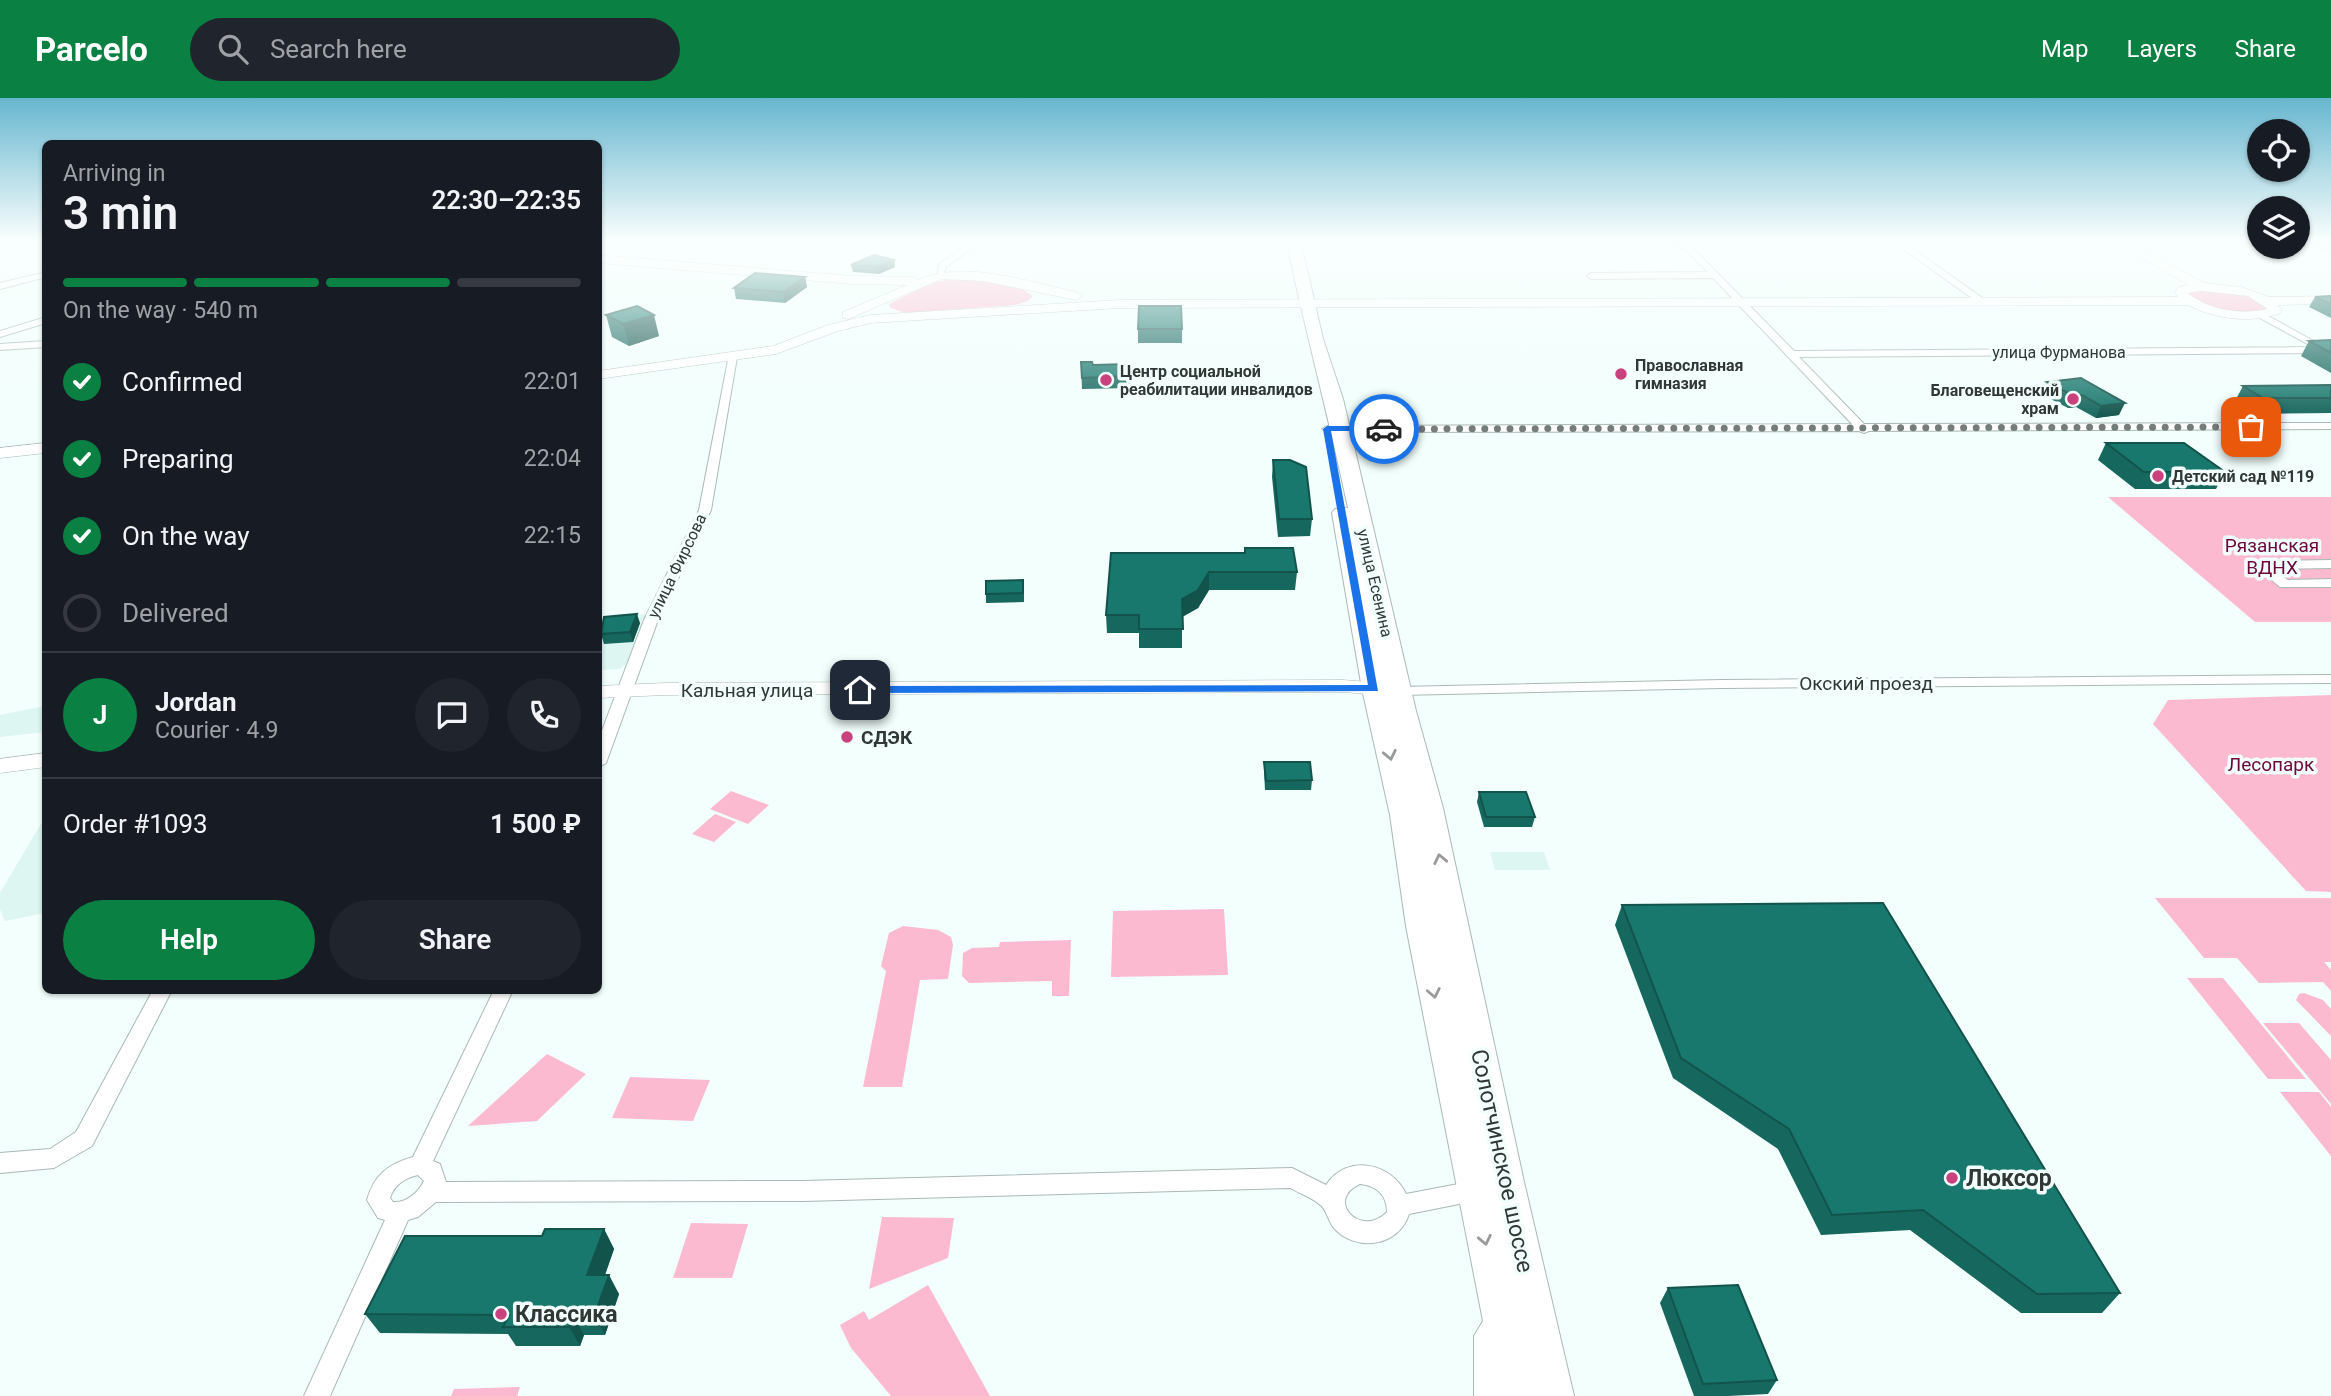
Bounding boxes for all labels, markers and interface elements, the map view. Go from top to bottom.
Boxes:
search box [190,18,680,81]
text: Parcelo [35,30,148,69]
icon: search [214,30,252,68]
text: Search here [270,34,407,64]
text: Map [2041,35,2089,63]
text: Layers [2127,35,2197,63]
text: Share [2235,35,2296,63]
map controls [2247,119,2310,259]
button: locate [2247,119,2310,182]
text: Arriving in [63,160,166,187]
text: 22:30–22:35 [431,185,581,215]
text: 3 min [63,186,178,240]
button: layers [2247,196,2310,259]
text: On the way · 540 m [63,297,258,324]
street label: улица Фурманова [1992,343,2126,362]
place label: Православная гимназия [1635,356,1744,393]
place label: Центр социальной реабилитации инвалидов [1120,362,1313,399]
icon: check [63,363,101,401]
marker: Православная гимназия [1613,366,1629,382]
text: Confirmed [122,367,243,397]
text: 22:01 [524,368,581,395]
marker: Центр социальной реабилитации инвалидов [1098,372,1114,388]
place label: Благовещенский храм [1931,381,2059,418]
marker: Благовещенский храм [2065,391,2081,407]
courier [1349,394,1419,464]
pin [2221,397,2281,457]
icon: bag [2232,408,2270,446]
icon: car [1365,410,1403,448]
icon: check [63,440,101,478]
text: Preparing [122,444,234,474]
text: 22:04 [524,445,581,472]
place label: Детский сад №119 [2172,467,2314,486]
marker: Детский сад №119 [2150,468,2166,484]
street label: улица Фирсова [644,511,710,621]
icon: check [63,517,101,555]
text: On the way [122,521,250,551]
text: 22:15 [524,522,581,549]
street label: улица Есенина [1353,527,1397,639]
park label: Рязанская ВДНХ [2225,534,2319,579]
text: Delivered [122,598,229,628]
pin [830,660,890,720]
icon: home [841,671,879,709]
street label: Окский проезд [1799,672,1933,695]
button: chat [415,678,489,752]
button: phone [507,678,581,752]
street label: Кальная улица [681,679,813,702]
text: Jordan [155,687,237,717]
text: J [93,700,107,730]
text: Courier · 4.9 [155,717,278,744]
place label: СДЭК [861,726,913,749]
marker: СДЭК [839,729,855,745]
one-way arrow [1381,749,1396,761]
park label: Лесопарк [2228,753,2315,776]
text: Order #1093 [63,809,208,839]
text: 1 500 ₽ [490,809,581,839]
one-way arrow [1433,853,1448,865]
button: Help [63,900,315,980]
button: Share [329,900,581,980]
one-way arrow [1426,987,1441,999]
street label: Солотчинское шоссе [1465,1047,1539,1275]
place label: Люксор [1966,1165,2052,1192]
marker: Люксор [1944,1170,1960,1186]
one-way arrow [1477,1234,1491,1246]
place label: Классика [515,1301,617,1328]
marker: Классика [493,1306,509,1322]

